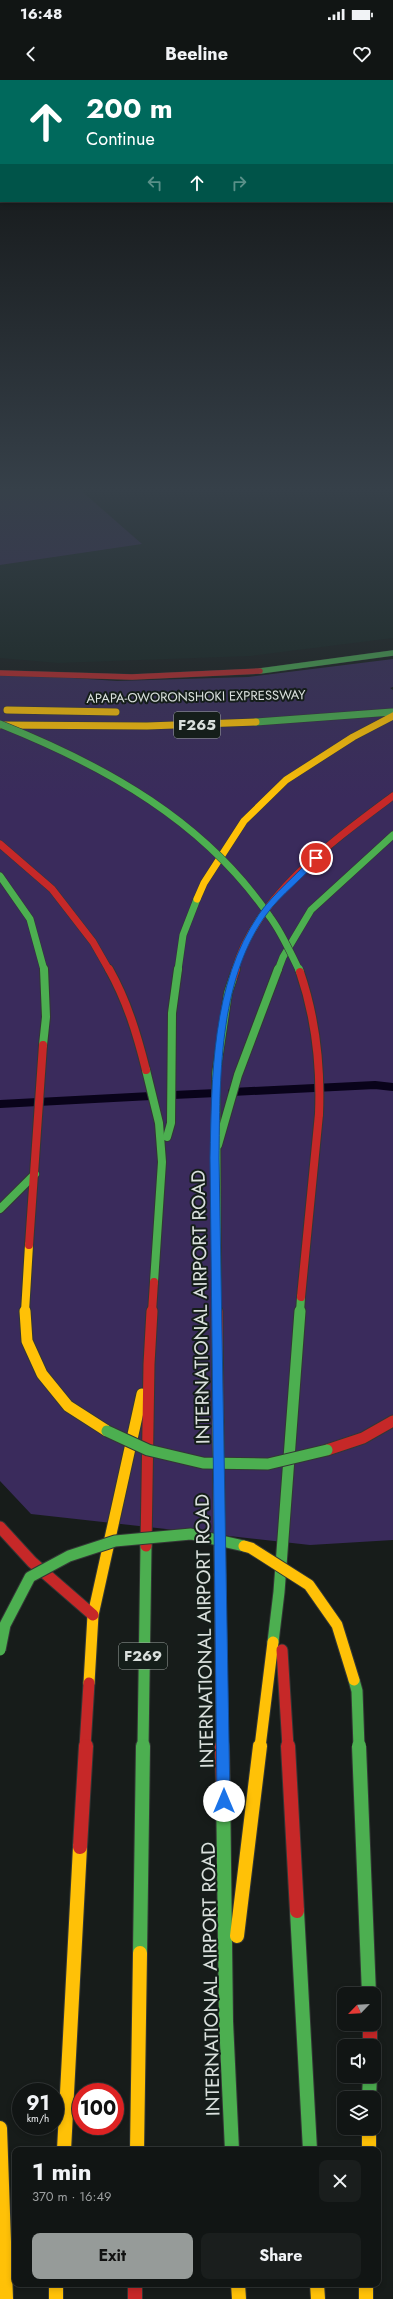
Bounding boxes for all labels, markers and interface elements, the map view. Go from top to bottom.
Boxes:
text: 16:48 [20,3,62,25]
text: Beeline [165,41,228,67]
icon: back [20,43,42,65]
icon: heart [351,43,373,65]
text: 200 m [86,88,173,129]
icon: ahead [20,96,72,148]
text: Continue [86,126,155,152]
icon: left [144,172,166,194]
icon: ahead [186,172,208,194]
icon: right [228,172,250,194]
street label: APAPA-OWORONSHOKI EXPRESSWAY [86,685,306,708]
road number: F265 [174,712,220,738]
pin [299,841,333,875]
icon: arrive [305,847,327,869]
street label: INTERNATIONAL AIRPORT ROAD [185,1170,216,1444]
street label: INTERNATIONAL AIRPORT ROAD [189,1494,220,1768]
road number: F269 [119,1643,167,1669]
position arrow [203,1780,245,1822]
street label: INTERNATIONAL AIRPORT ROAD [195,1842,226,2116]
north arrow [337,1987,381,2031]
map controls [337,1987,381,2135]
button: sound [337,2039,381,2083]
speed limit sign: 100 [72,2083,124,2135]
text: 91 [26,2089,50,2118]
button: layers [337,2091,381,2135]
text: km/h [27,2111,49,2126]
text: 1 min [32,2154,92,2189]
button: close [319,2160,361,2202]
text: 370 m · 16:49 [32,2187,112,2206]
button: Exit [32,2233,193,2279]
button: Share [201,2233,361,2279]

